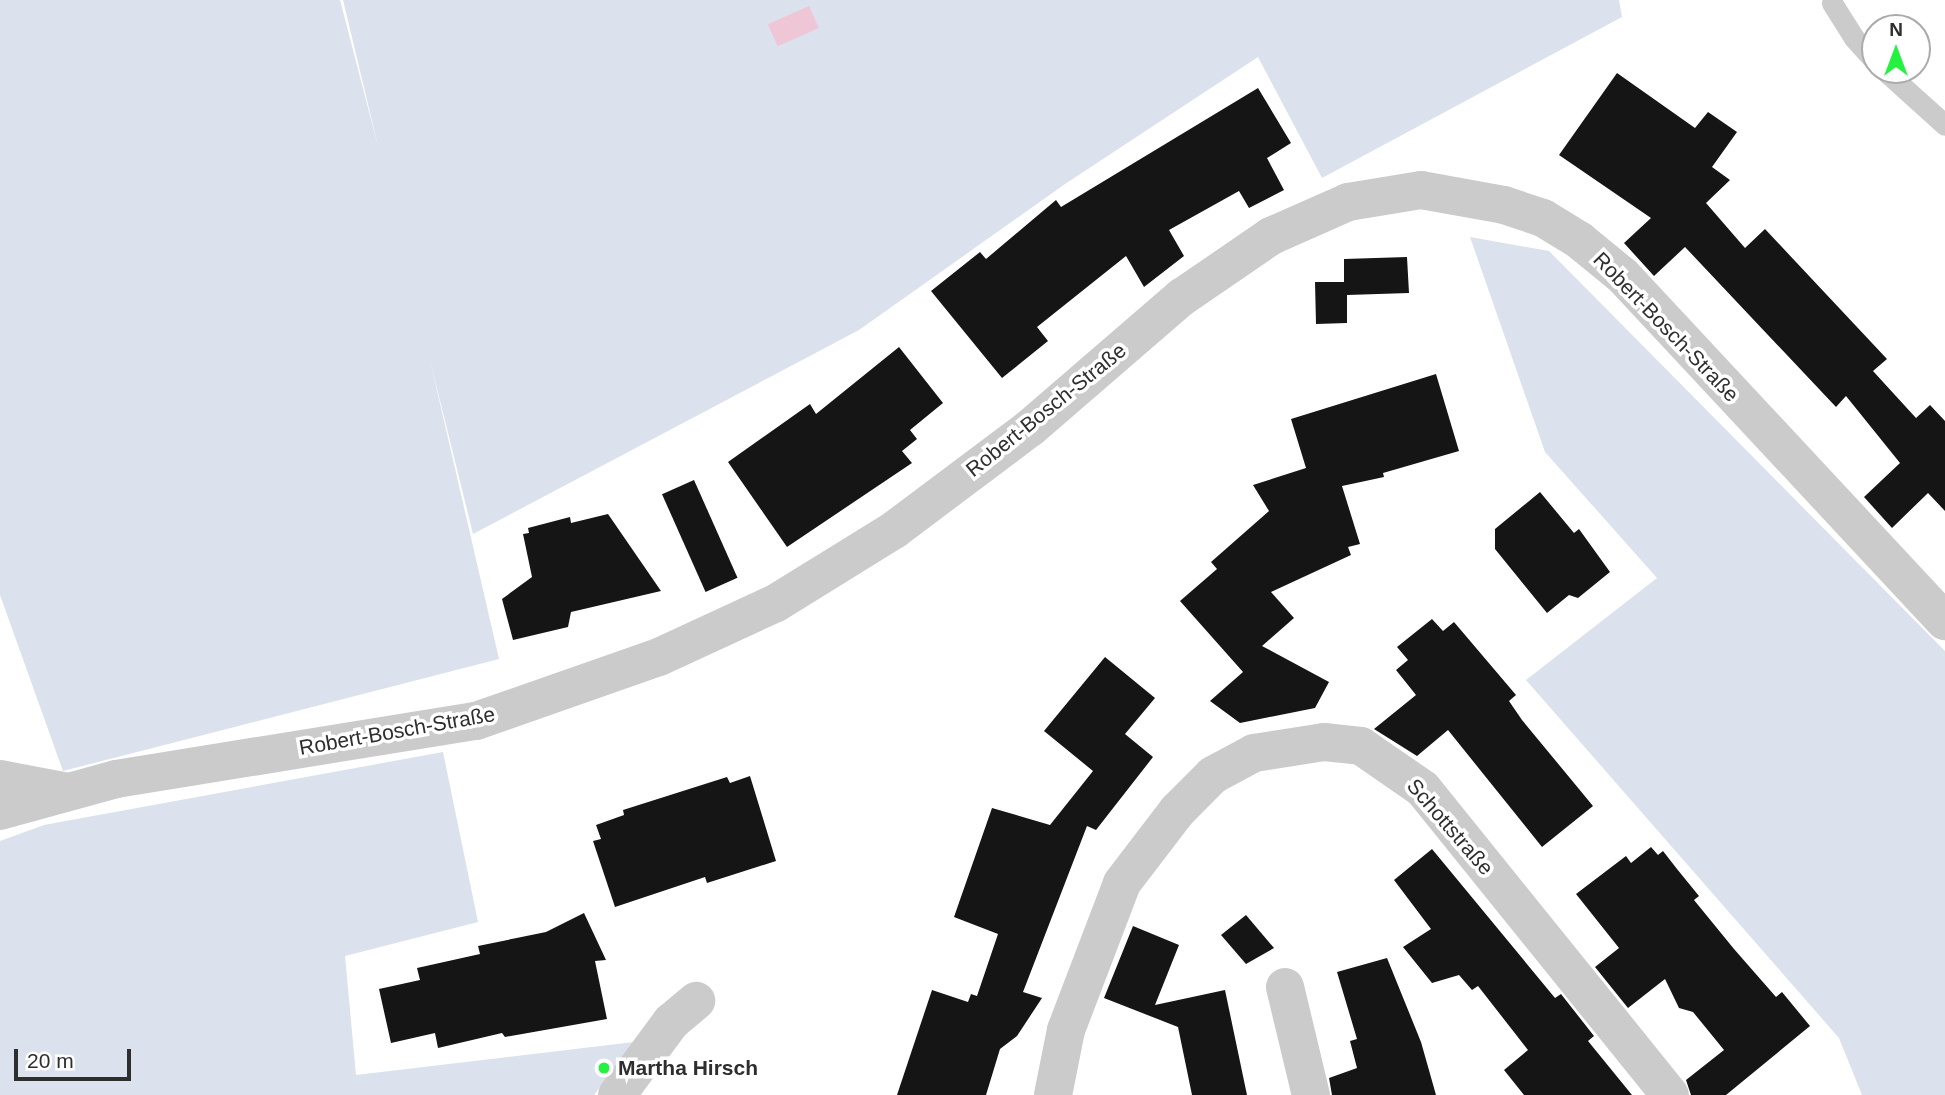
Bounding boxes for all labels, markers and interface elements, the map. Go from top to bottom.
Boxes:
north arrow [1861,14,1931,84]
text: N [1889,19,1903,40]
street label: Robert-Bosch-Straße [1588,247,1744,407]
street label: Robert-Bosch-Straße [961,338,1131,482]
street label: Robert-Bosch-Straße [297,701,497,761]
street label: Schottstraße [1401,774,1499,880]
scale bar [18,1036,135,1080]
text: 20 m [27,1049,74,1072]
place label: Martha Hirsch [618,1055,758,1081]
marker: Martha Hirsch [596,1060,612,1076]

